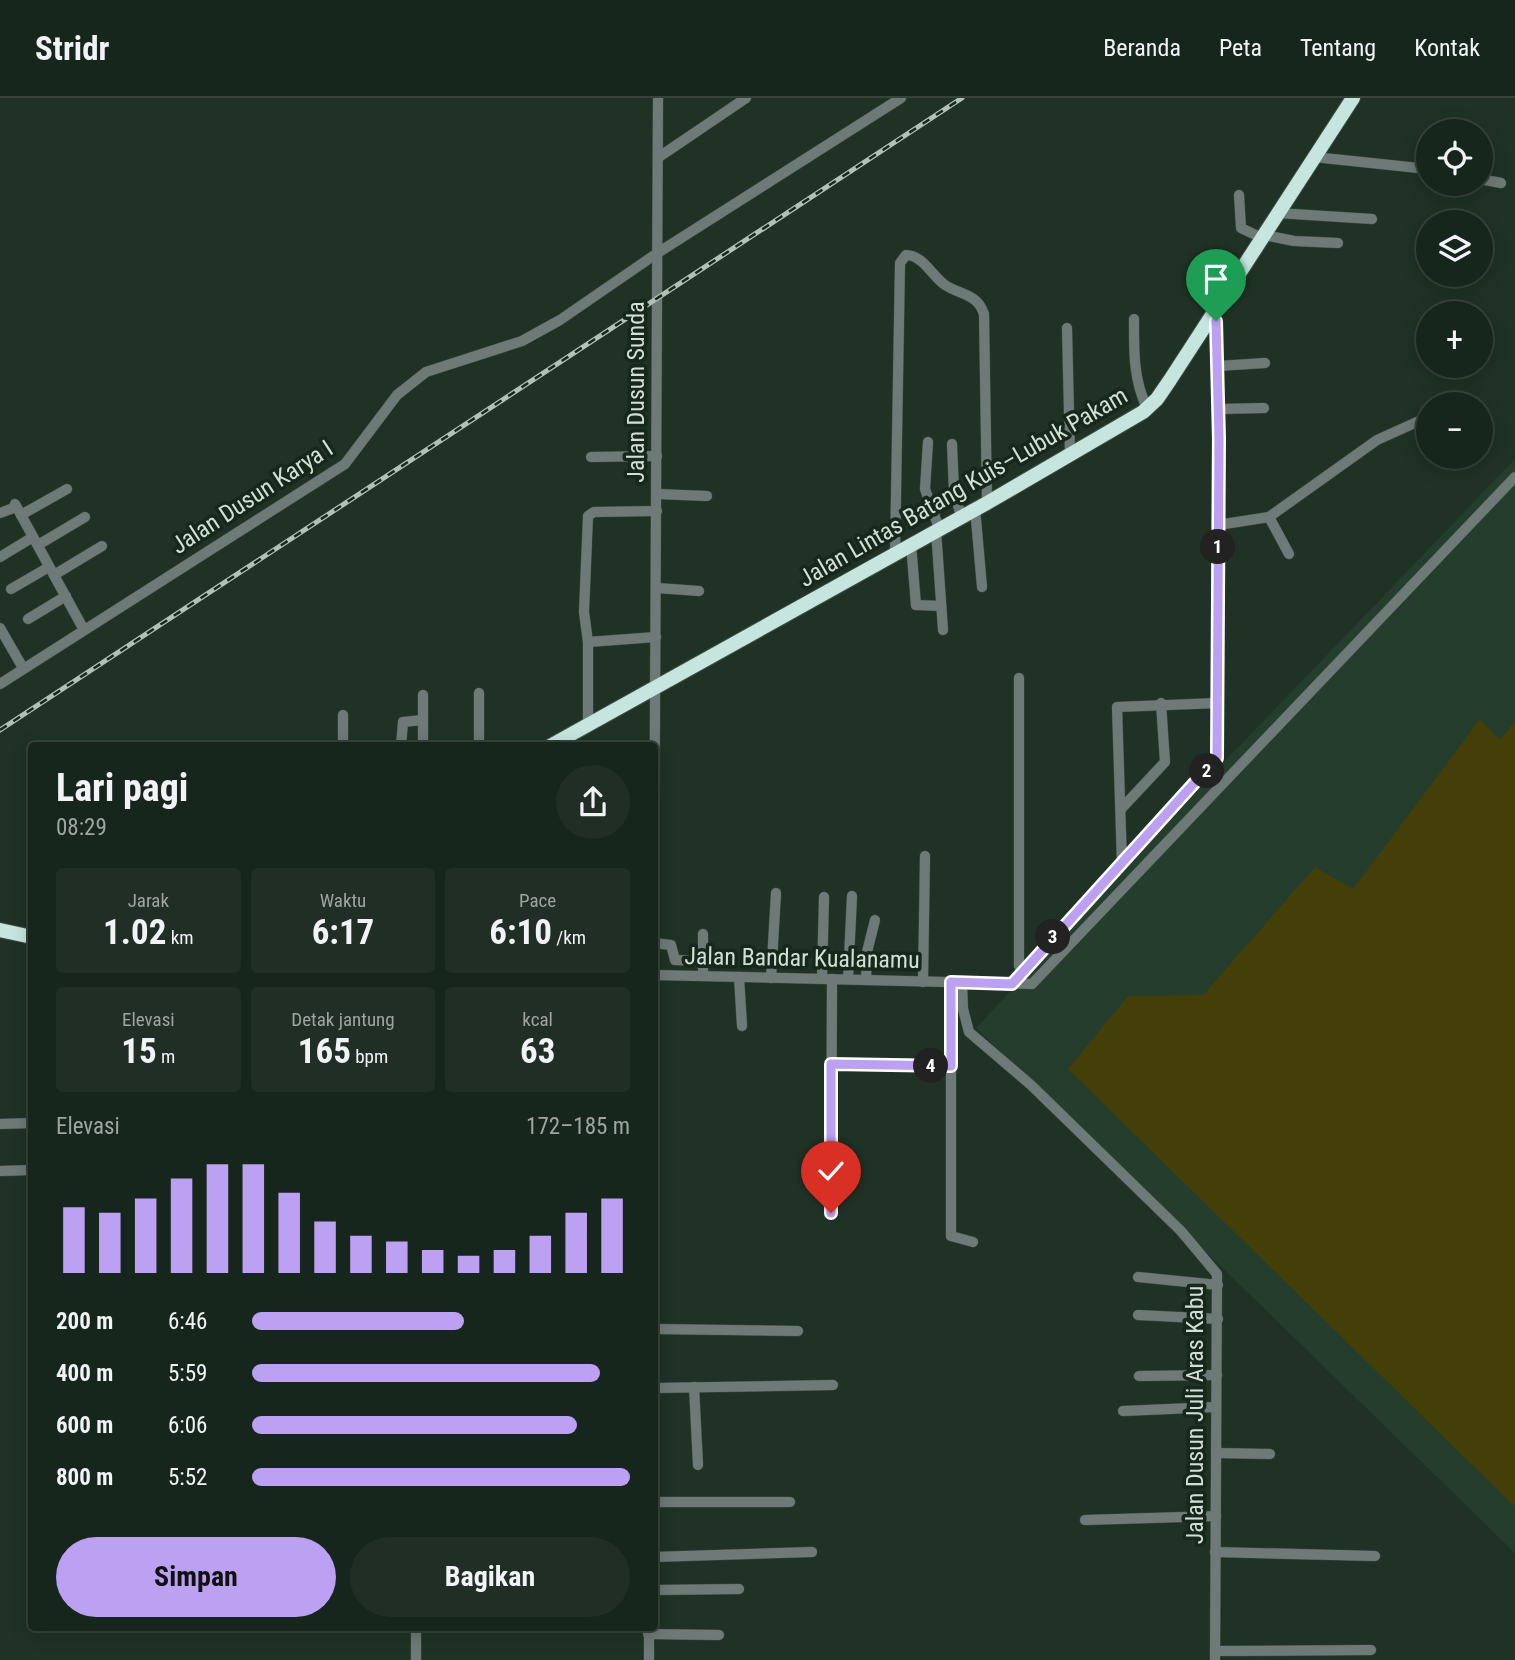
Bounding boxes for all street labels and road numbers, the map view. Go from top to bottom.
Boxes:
street label: Jalan Dusun Sunda [622,301,650,483]
street label: Jalan Lintas Batang Kuis–Lubuk Pakam [794,381,1132,593]
street label: Jalan Dusun Karya I [166,434,338,560]
street label: Jalan Bandar Kualanamu [684,942,920,974]
street label: Jalan Dusun Juli Aras Kabu [1181,1286,1209,1544]

